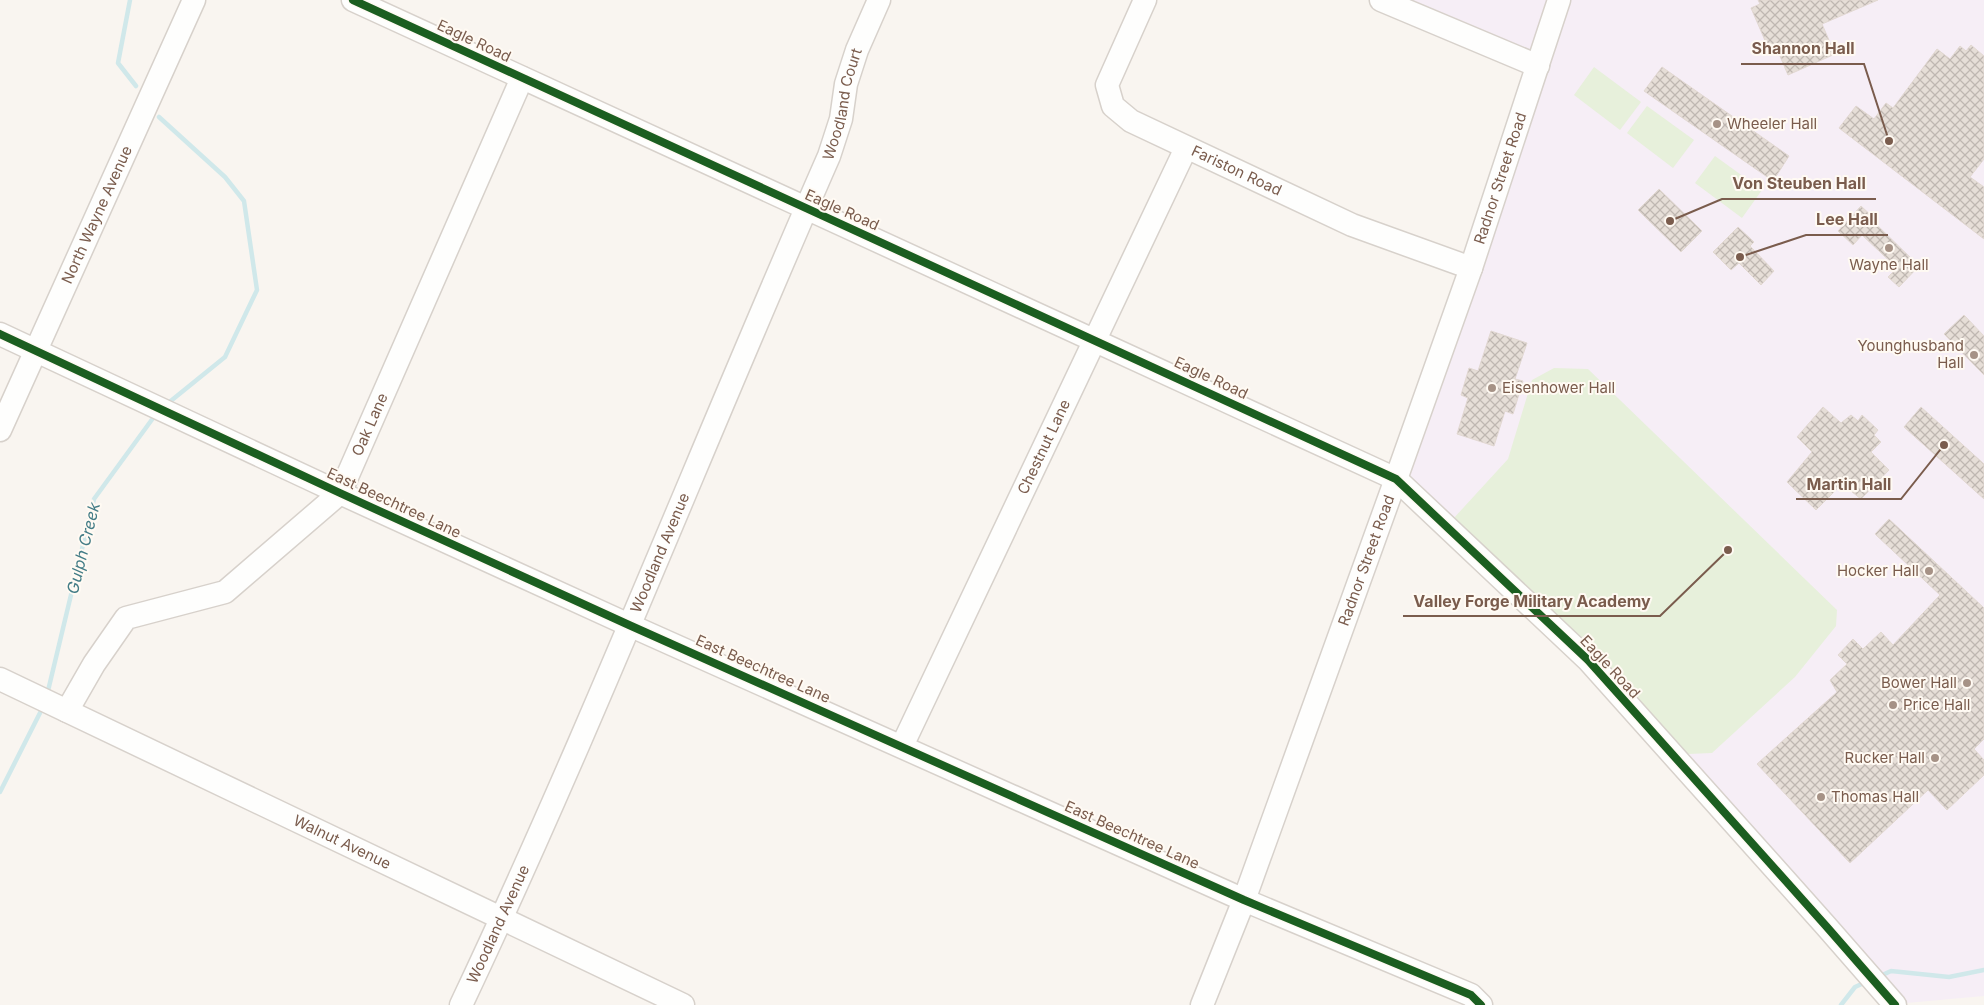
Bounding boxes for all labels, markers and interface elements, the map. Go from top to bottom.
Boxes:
street label: Eagle Road [434,15,514,66]
callout: Shannon Hall [1741,33,1864,64]
text: Shannon Hall [1751,38,1855,58]
street label: Woodland Court [818,46,866,163]
street label: Radnor Street Road [1469,110,1530,247]
place label: Wheeler Hall [1727,114,1817,133]
marker: Wheeler Hall [1711,118,1723,130]
street label: Fariston Road [1189,141,1285,200]
street label: North Wayne Avenue [57,143,136,287]
callout: Von Steuben Hall [1722,168,1876,199]
text: Von Steuben Hall [1732,173,1866,193]
street label: Eagle Road [802,185,882,234]
callout: Lee Hall [1806,204,1888,235]
text: Lee Hall [1816,209,1878,229]
marker: Wayne Hall [1883,242,1895,254]
place label: Wayne Hall [1849,255,1929,274]
place label: Younghusband Hall [1858,336,1964,372]
marker: Younghusband Hall [1968,349,1980,361]
street label: Eagle Road [1171,352,1251,403]
place label: Eisenhower Hall [1502,378,1615,397]
marker: Eisenhower Hall [1486,382,1498,394]
street label: Oak Lane [347,390,392,459]
street label: Chestnut Lane [1013,396,1074,497]
street label: East Beechtree Lane [324,463,464,542]
callout: Martin Hall [1796,468,1901,499]
text: Martin Hall [1807,474,1891,494]
street label: Woodland Avenue [626,490,693,616]
street label: Radnor Street Road [1334,492,1398,628]
water label: Gulph Creek [62,500,104,596]
place label: Hocker Hall [1837,561,1919,580]
marker: Hocker Hall [1923,565,1935,577]
callout: Valley Forge Military Academy [1403,585,1660,616]
text: Valley Forge Military Academy [1413,591,1651,611]
street label: East Beechtree Lane [693,630,834,707]
street label: Eagle Road [1576,631,1644,702]
place label: Bower Hall [1881,673,1957,692]
marker: Bower Hall [1961,677,1973,689]
place label: Price Hall [1903,695,1970,714]
marker: Price Hall [1887,699,1899,711]
place label: Rucker Hall [1845,748,1925,767]
marker: Rucker Hall [1929,752,1941,764]
place label: Thomas Hall [1831,787,1919,806]
marker: Thomas Hall [1815,791,1827,803]
street label: East Beechtree Lane [1062,796,1203,873]
street label: Walnut Avenue [290,810,394,873]
street label: Woodland Avenue [463,862,533,986]

